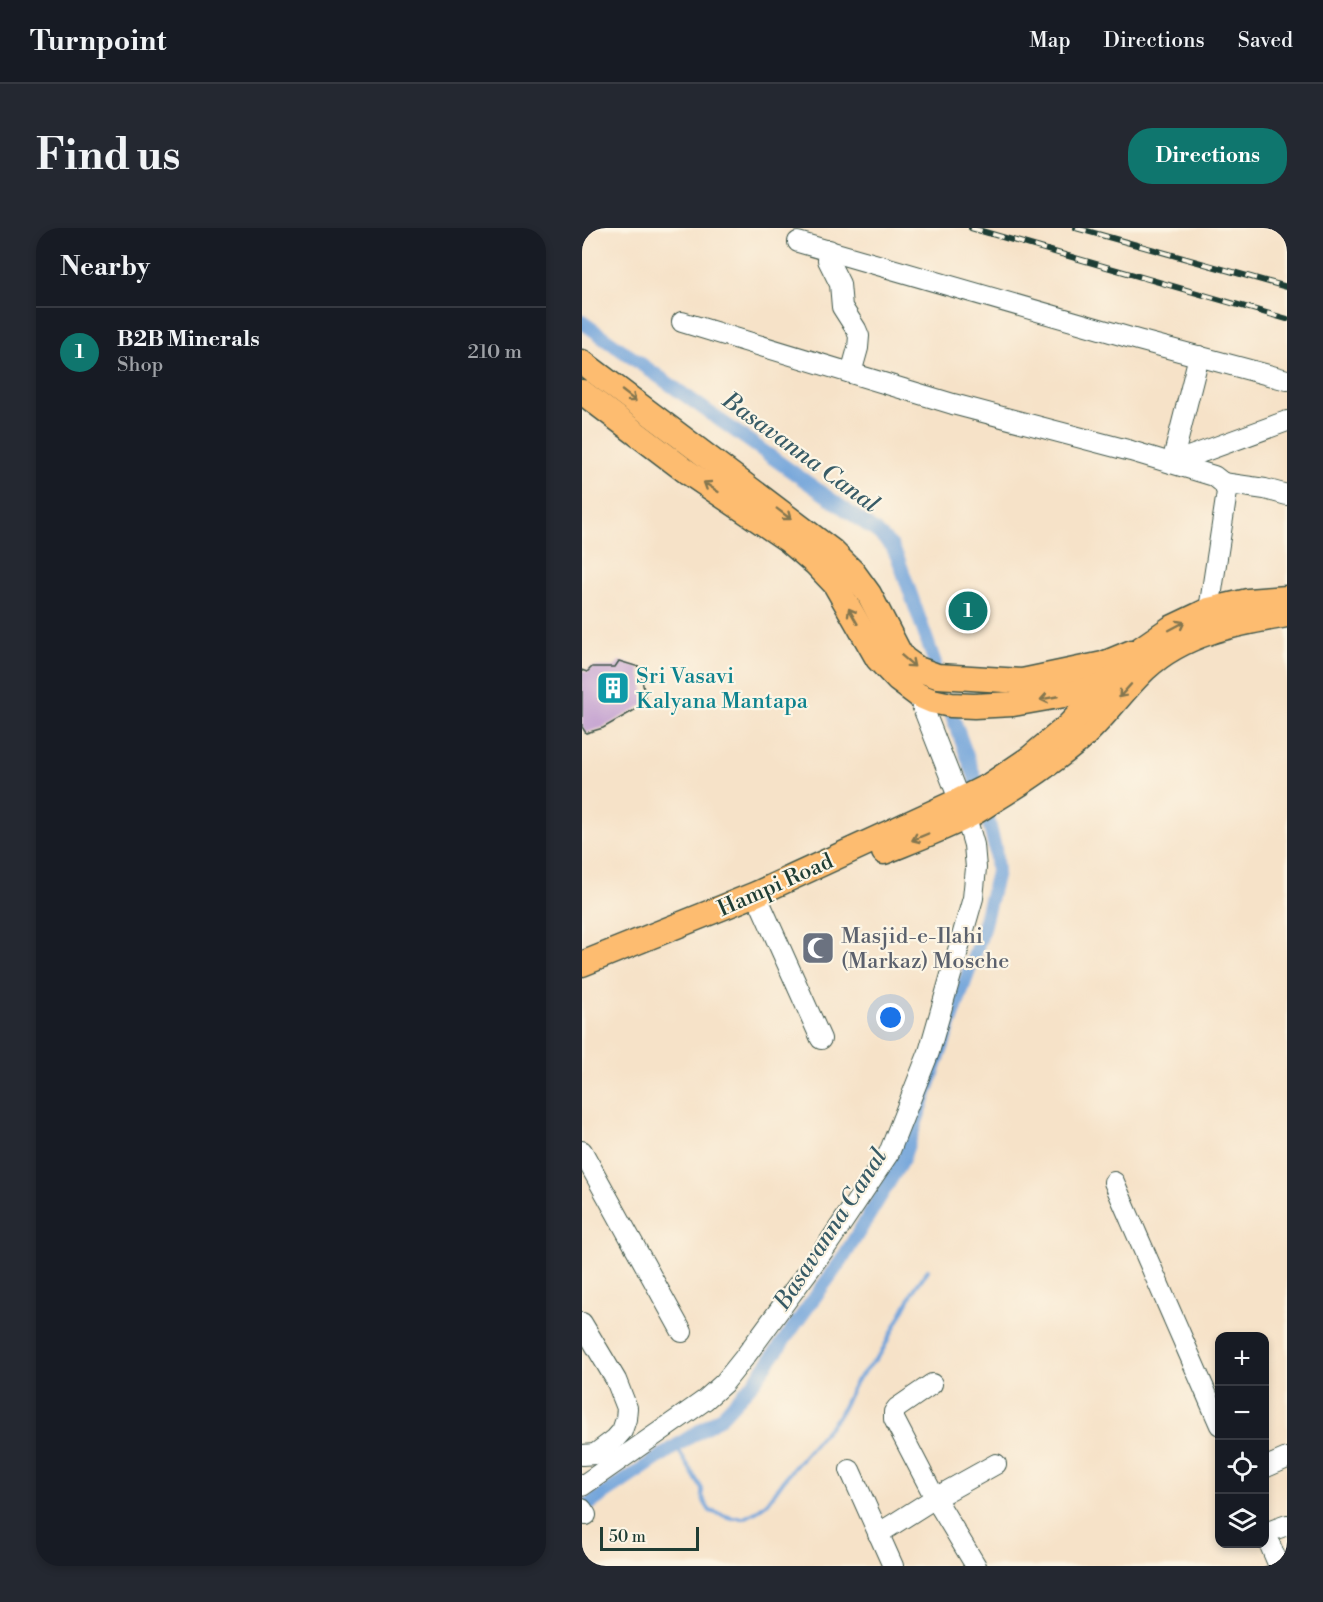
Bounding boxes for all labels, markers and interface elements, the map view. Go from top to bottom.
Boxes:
text: Turnpoint [30,24,166,59]
text: Map [1029,28,1071,54]
text: Directions [1104,28,1205,54]
text: Saved [1238,28,1293,54]
button: Directions [1128,128,1287,184]
text: Find us [36,130,180,183]
text: Nearby [60,251,150,283]
text: B2B Minerals [117,326,260,353]
text: 1 [75,340,84,365]
text: 210 m [467,340,522,365]
text: Shop [117,353,163,378]
water label: Basavanna Canal [715,385,885,520]
one-way arrow [621,390,637,403]
one-way arrow [703,481,719,493]
one-way arrow [776,508,792,521]
pin: 1 [948,588,988,634]
one-way arrow [847,608,859,625]
one-way arrow [1168,620,1186,631]
one-way arrow [900,654,916,667]
place label: Sri Vasavi Kalyana Mantapa [636,663,809,715]
building icon: Sri Vasavi Kalyana Mantapa [595,670,631,706]
one-way arrow [1118,683,1132,698]
one-way arrow [1040,693,1059,704]
one-way arrow [912,832,930,843]
street label: Hampi Road [714,848,838,923]
place label: Masjid-e-Ilahi (Markaz) Mosche [841,923,1009,975]
mosque icon: Masjid-e-Ilahi (Markaz) Mosche [800,930,836,966]
your location [876,1003,905,1032]
water label: Basavanna Canal [767,1143,894,1317]
map controls [1215,1332,1269,1548]
button: + [1215,1332,1269,1386]
button: − [1215,1386,1269,1440]
button: locate [1215,1440,1269,1494]
button: layers [1215,1494,1269,1548]
scale bar [600,1524,699,1552]
text: 50 m [609,1527,646,1547]

